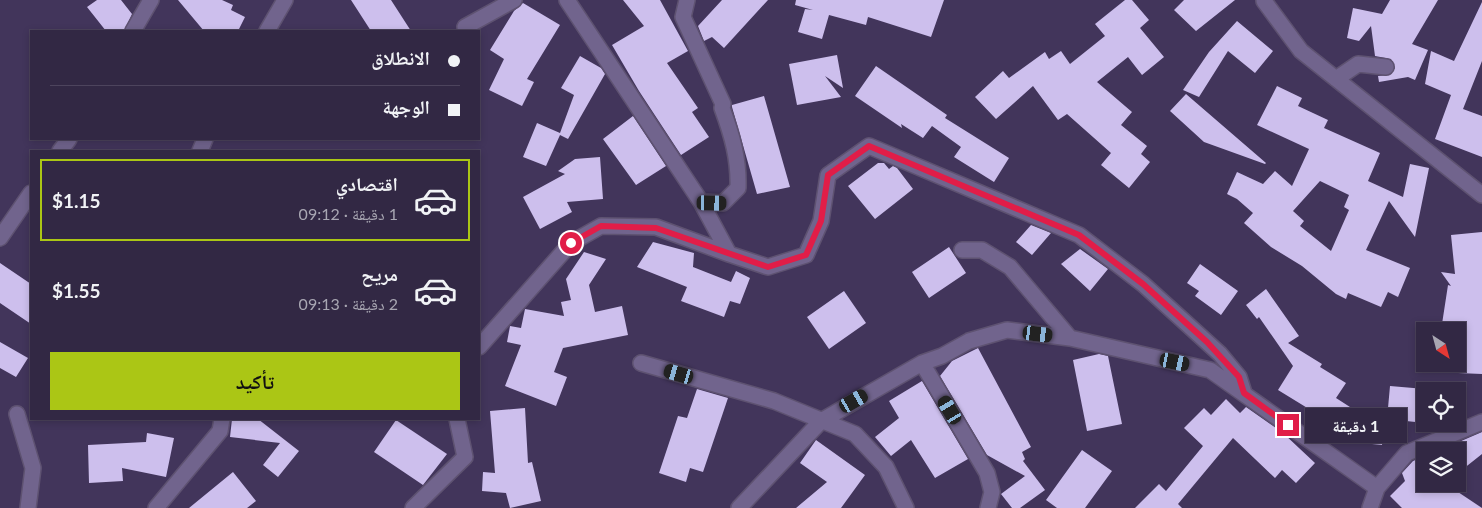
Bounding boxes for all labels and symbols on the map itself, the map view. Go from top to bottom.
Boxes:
car [696,195,727,211]
route start [560,232,582,254]
north arrow [1416,322,1466,372]
car [1022,325,1053,343]
car [1158,352,1191,372]
car [662,363,695,385]
car [837,387,870,415]
car [935,393,964,427]
callout: 1 دقيقة [1306,408,1408,442]
route end [1277,414,1299,436]

